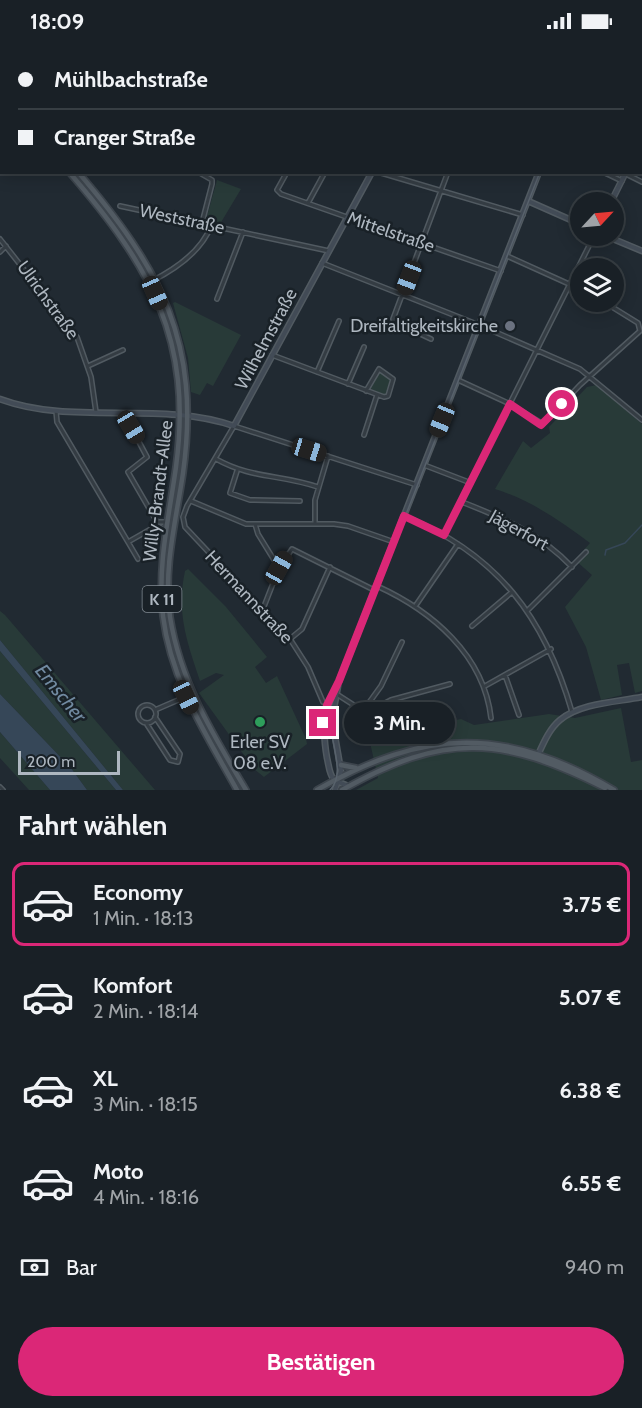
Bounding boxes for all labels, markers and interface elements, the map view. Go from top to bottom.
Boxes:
text: 18:09 [30,8,84,35]
text: Mühlbachstraße [54,66,208,93]
text: Cranger Straße [54,124,195,151]
north arrow [570,192,624,246]
map controls [570,192,624,312]
street label: Weststraße [138,199,226,239]
street label: Mittelstraße [344,207,438,257]
street label: Ulrichstraße [12,256,84,344]
car [394,258,424,298]
button: layers [570,258,624,312]
car [139,273,171,313]
street label: Wilhelmstraße [230,285,302,393]
place label: Dreifaltigkeitskirche [350,315,498,337]
marker: Dreifaltigkeitskirche [503,319,517,333]
route start [548,390,575,417]
car [427,400,457,440]
car [114,407,148,447]
street label: Willy-Brandt-Allee [138,419,178,563]
car [289,436,329,464]
street label: Jägerfort [485,504,552,555]
street label: Hermannstraße [200,546,298,648]
car [262,548,296,588]
road number: K 11 [142,586,182,612]
water label: Emscher [30,659,92,728]
car [170,677,202,717]
callout: 3 Min. [344,702,455,744]
route end [309,709,336,736]
text: 3 Min. [373,711,426,735]
marker: Erler SV 08 e.V. [253,715,267,729]
place label: Erler SV 08 e.V. [230,731,290,774]
scale bar [18,748,120,776]
text: 200 m [27,752,75,771]
text: Fahrt wählen [18,809,167,842]
icon: car [21,877,75,931]
text: Economy [93,879,183,906]
text: 3.75 € [562,891,621,918]
text: 1 Min. · 18:13 [93,906,194,930]
icon: car [21,970,75,1024]
text: Komfort [93,972,172,999]
text: 5.07 € [559,984,621,1011]
text: 2 Min. · 18:14 [93,999,198,1023]
icon: car [21,1063,75,1117]
text: XL [93,1065,118,1092]
text: 6.38 € [560,1077,621,1104]
text: 3 Min. · 18:15 [93,1092,198,1116]
icon: car [21,1156,75,1210]
text: Moto [93,1158,144,1185]
text: 6.55 € [561,1170,621,1197]
text: 4 Min. · 18:16 [93,1185,199,1209]
icon: cash [18,1251,51,1284]
text: Bar [66,1254,97,1281]
text: 940 m [565,1255,624,1279]
button: Bestätigen [18,1327,624,1396]

